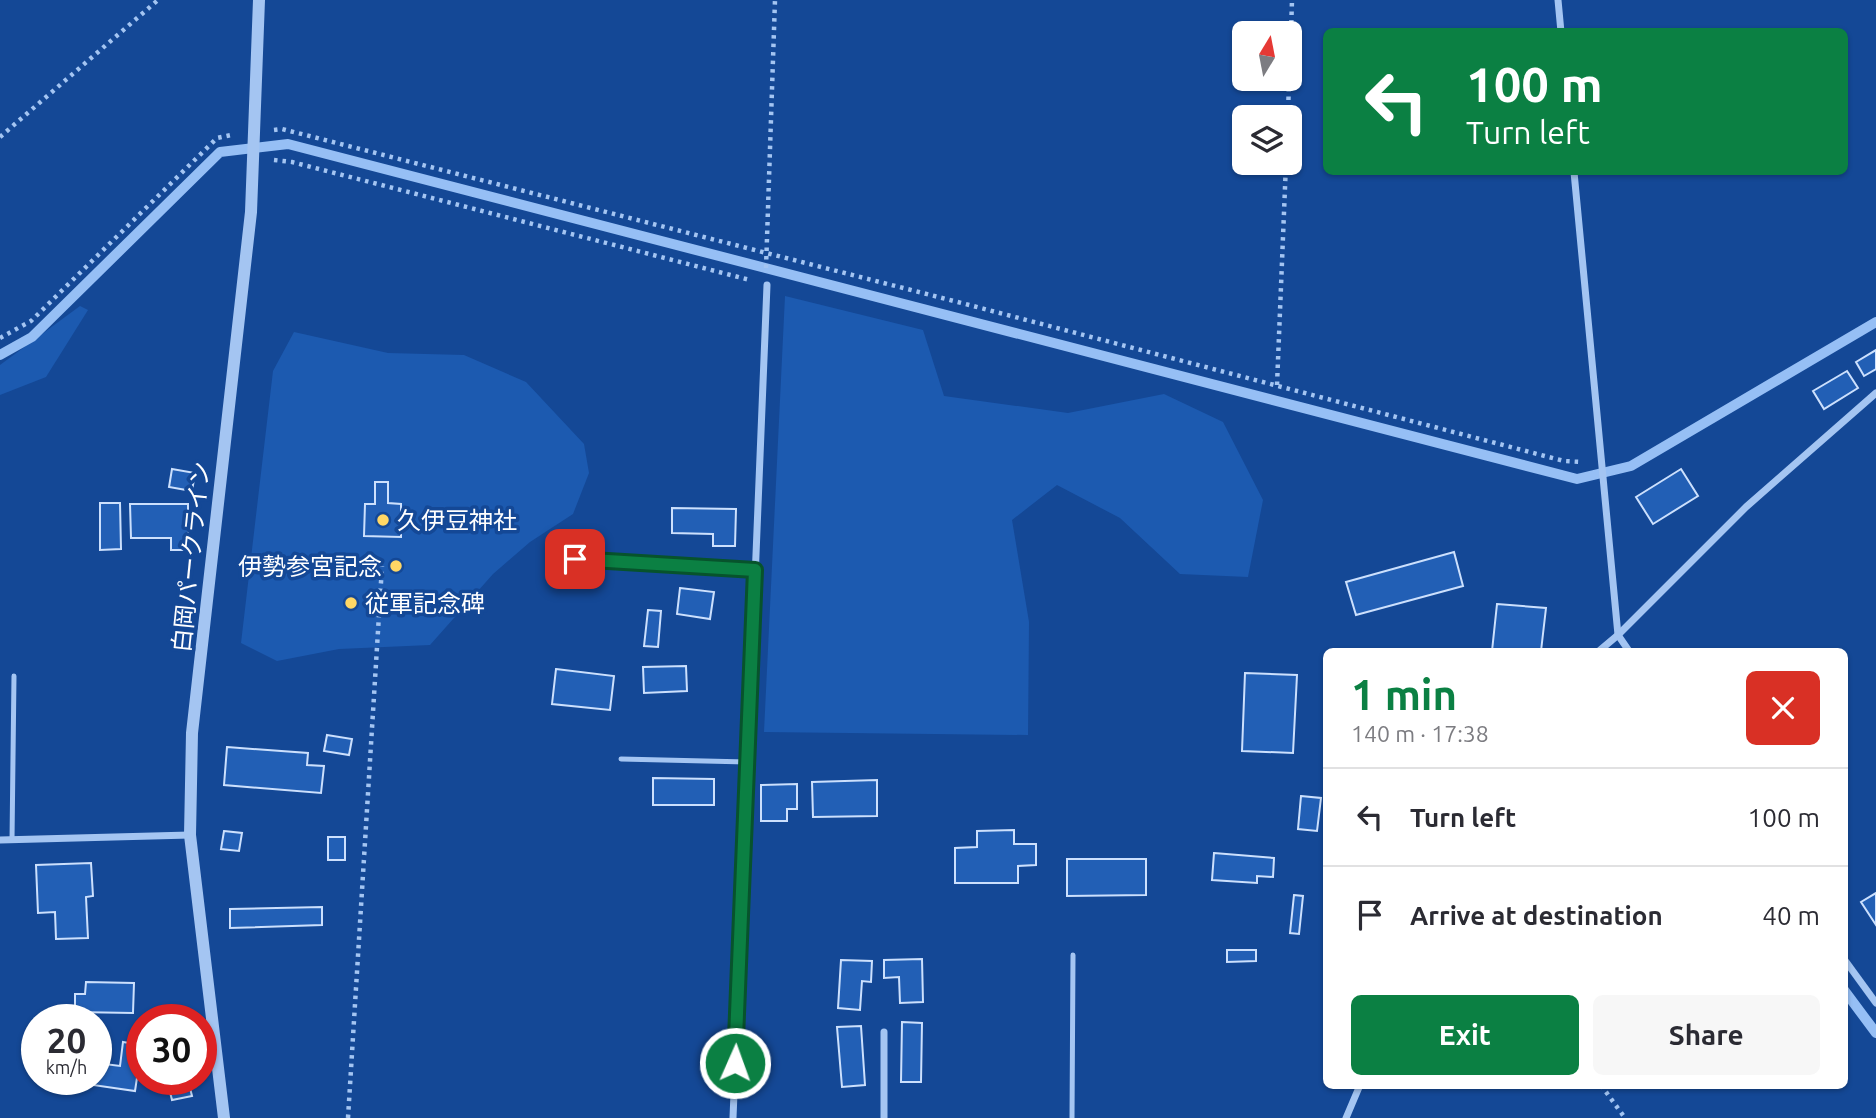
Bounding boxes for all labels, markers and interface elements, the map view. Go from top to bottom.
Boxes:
north arrow [1232,21,1302,91]
map controls [1232,21,1302,175]
icon: left [1351,56,1442,147]
text: 100 m [1466,56,1603,111]
button: layers [1232,105,1302,175]
text: Turn left [1466,114,1590,150]
street label: 白岡パークライン [168,460,214,654]
place label: 久伊豆神社 [397,507,517,534]
marker: 久伊豆神社 [375,512,391,528]
pin [545,529,605,589]
icon: arrive [556,540,594,578]
place label: 伊勢参宮記念 [238,553,382,580]
marker: 伊勢参宮記念 [388,558,404,574]
place label: 従軍記念碑 [365,590,485,617]
marker: 従軍記念碑 [343,595,359,611]
text: 1 min [1351,671,1457,718]
button: close [1746,671,1820,745]
text: 140 m · 17:38 [1351,721,1489,746]
icon: left [1351,798,1389,836]
text: Turn left [1410,803,1516,832]
text: 100 m [1748,803,1820,832]
icon: arrive [1351,896,1389,934]
text: Arrive at destination [1410,901,1663,930]
text: 40 m [1762,901,1820,930]
button: Exit [1351,995,1579,1075]
button: Share [1593,995,1820,1075]
speed limit sign: 30 [126,1004,217,1095]
text: 20 [47,1020,86,1060]
position arrow [698,1026,772,1100]
text: km/h [46,1057,87,1077]

